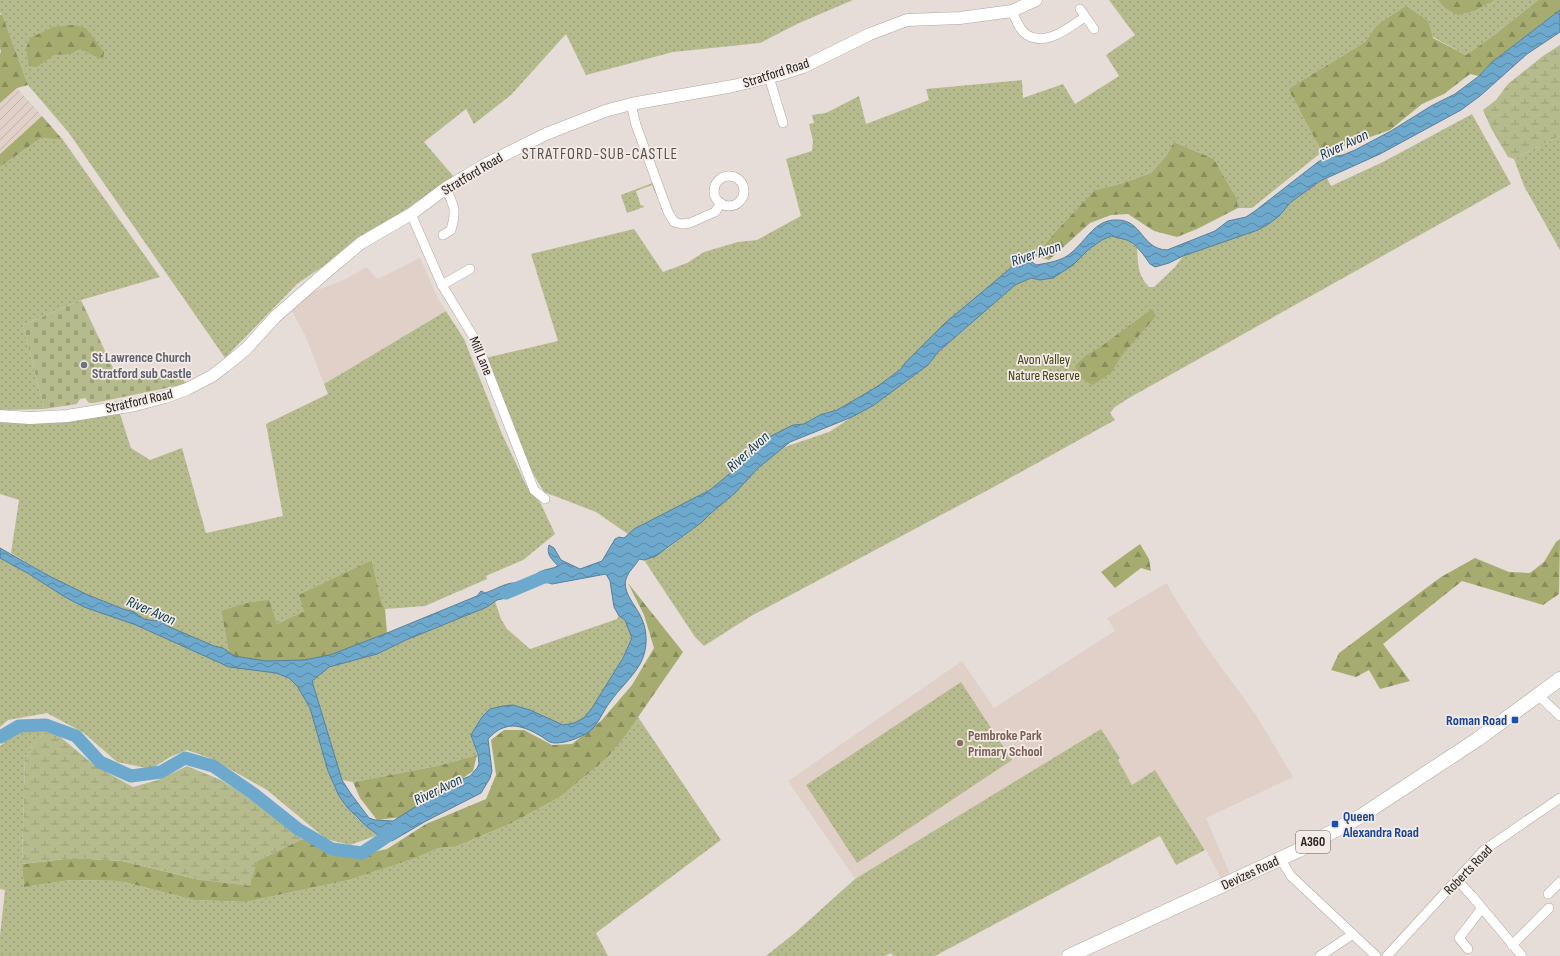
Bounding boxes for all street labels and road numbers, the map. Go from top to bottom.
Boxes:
street label: Stratford Road [741,54,811,92]
street label: Stratford Road [438,149,506,199]
street label: Mill Lane [465,334,497,378]
street label: Stratford Road [104,385,174,417]
road number: A360 [1296,831,1330,853]
street label: Roberts Road [1440,842,1496,898]
street label: Devizes Road [1219,852,1282,894]

